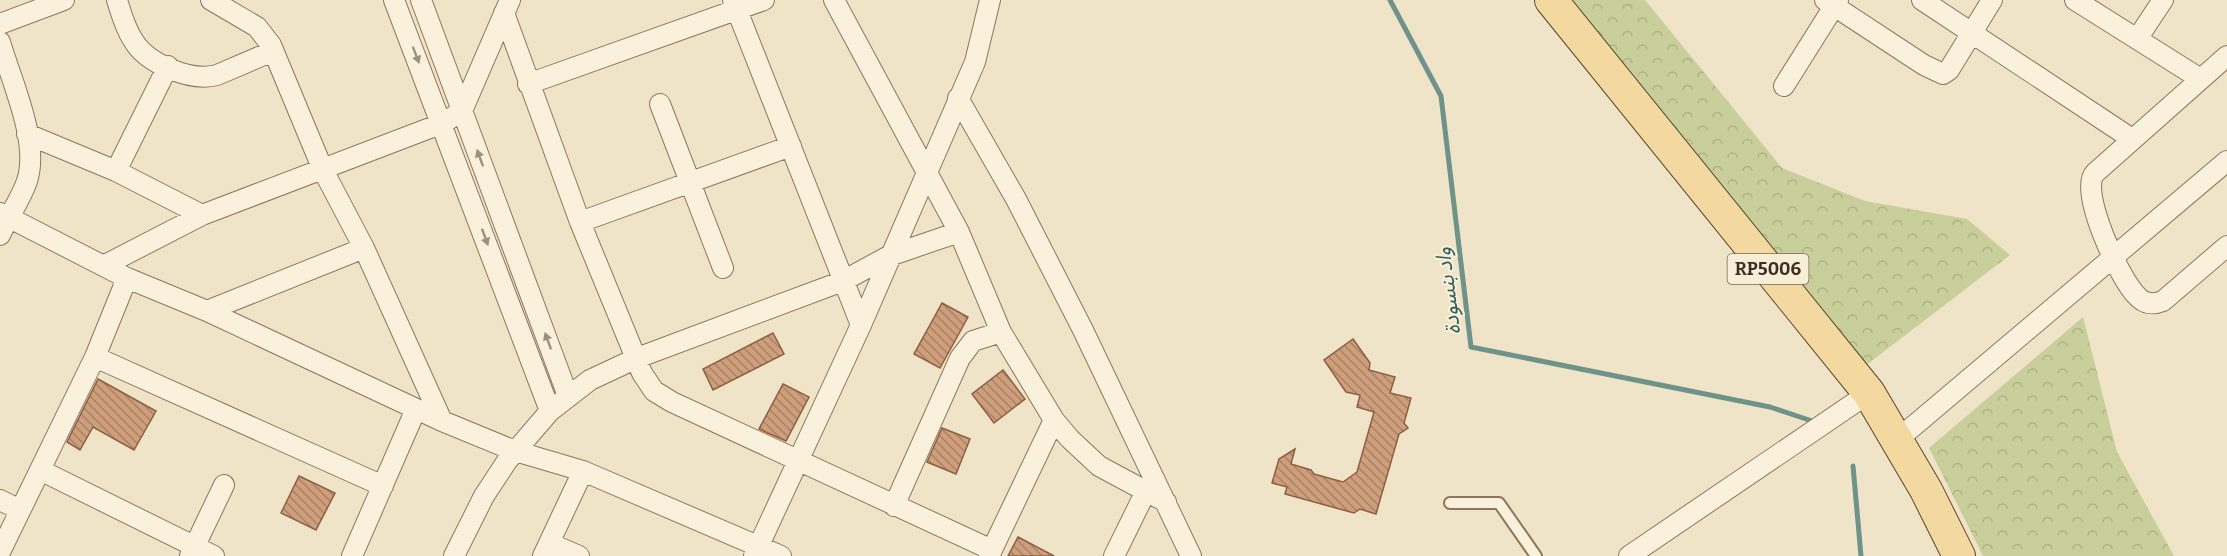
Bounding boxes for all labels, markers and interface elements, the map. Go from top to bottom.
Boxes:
one-way arrow [411,46,421,64]
one-way arrow [474,149,484,167]
one-way arrow [481,228,490,246]
water label: واد بنسودة [1430,246,1466,336]
road number: RP5006 [1728,254,1808,284]
one-way arrow [543,332,552,350]

